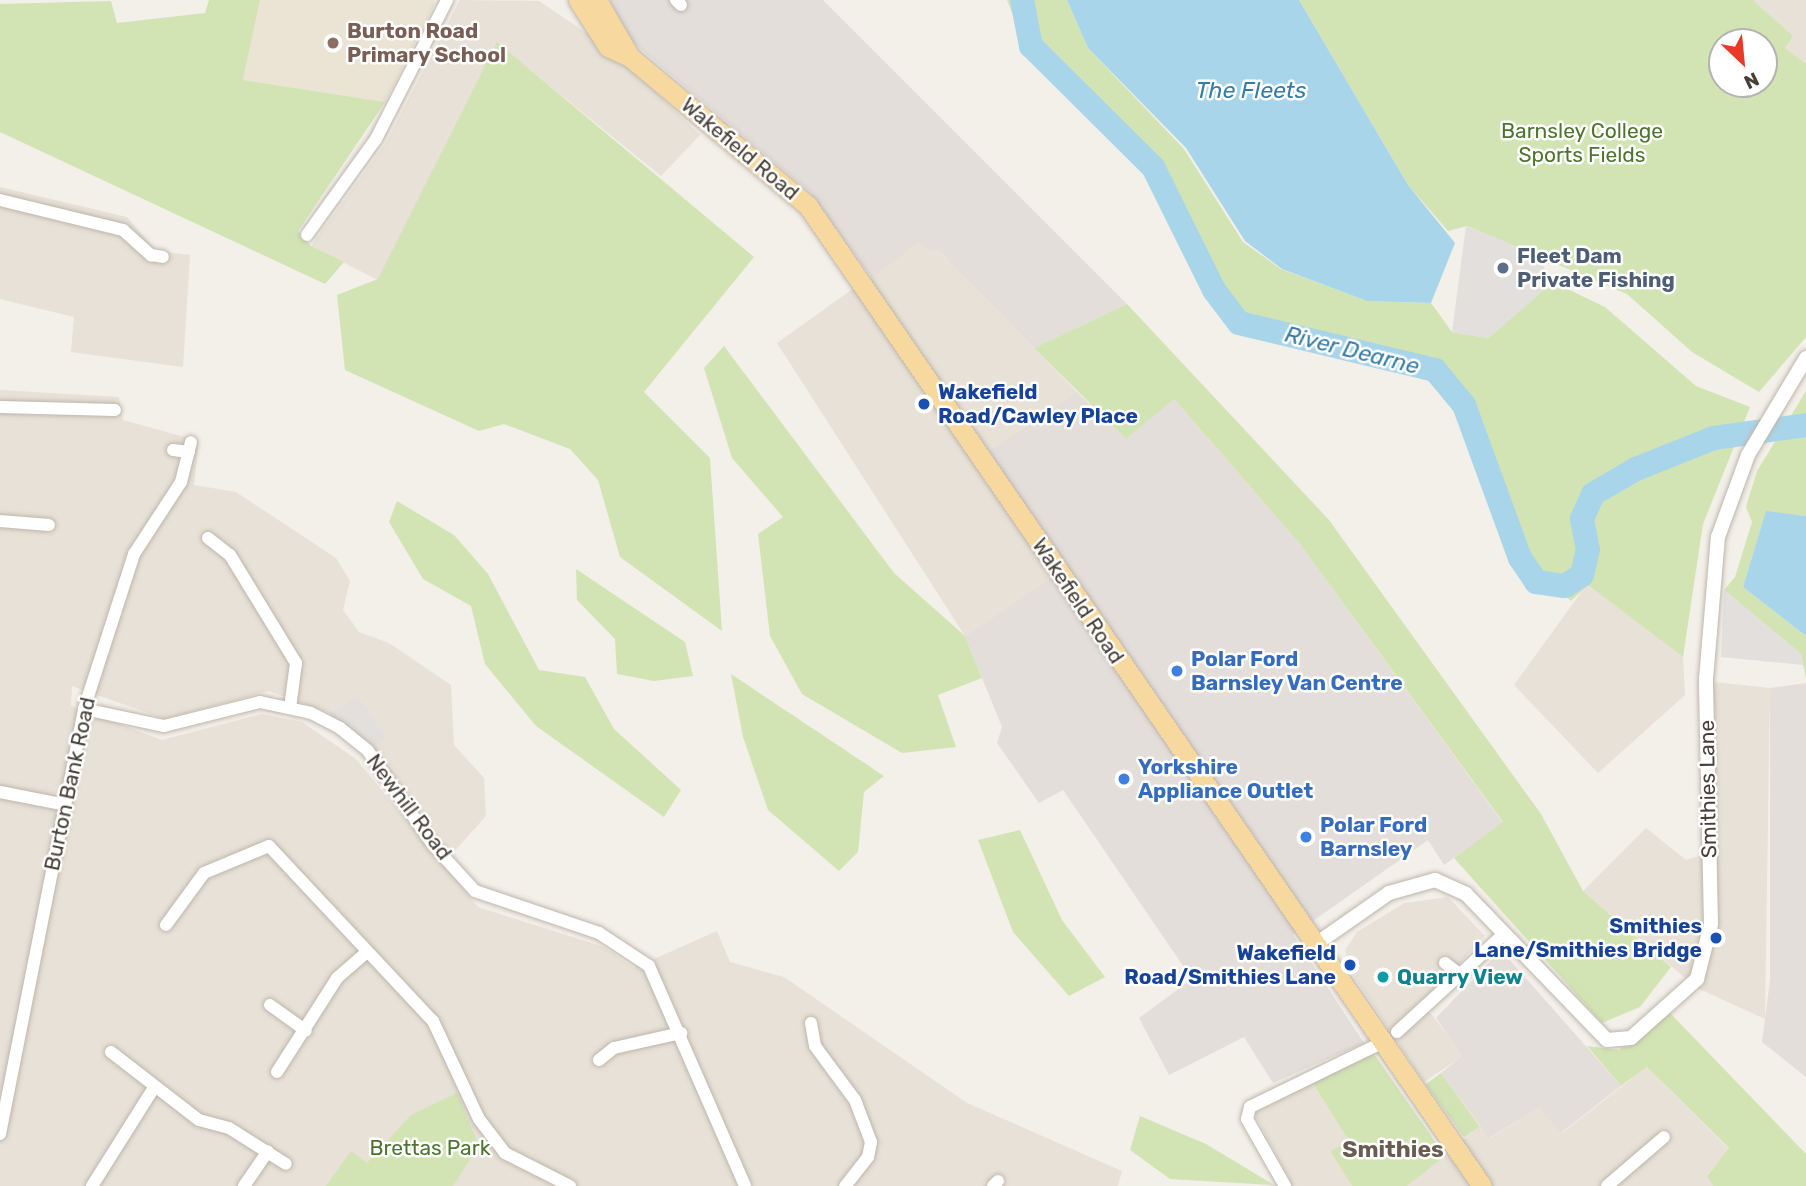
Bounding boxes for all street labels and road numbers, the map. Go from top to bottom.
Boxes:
street label: Wakefield Road [676,93,804,205]
street label: Wakefield Road [1027,534,1129,668]
street label: Burton Bank Road [39,695,101,873]
street label: Smithies Lane [1694,720,1722,858]
street label: Newhill Road [361,749,457,865]

